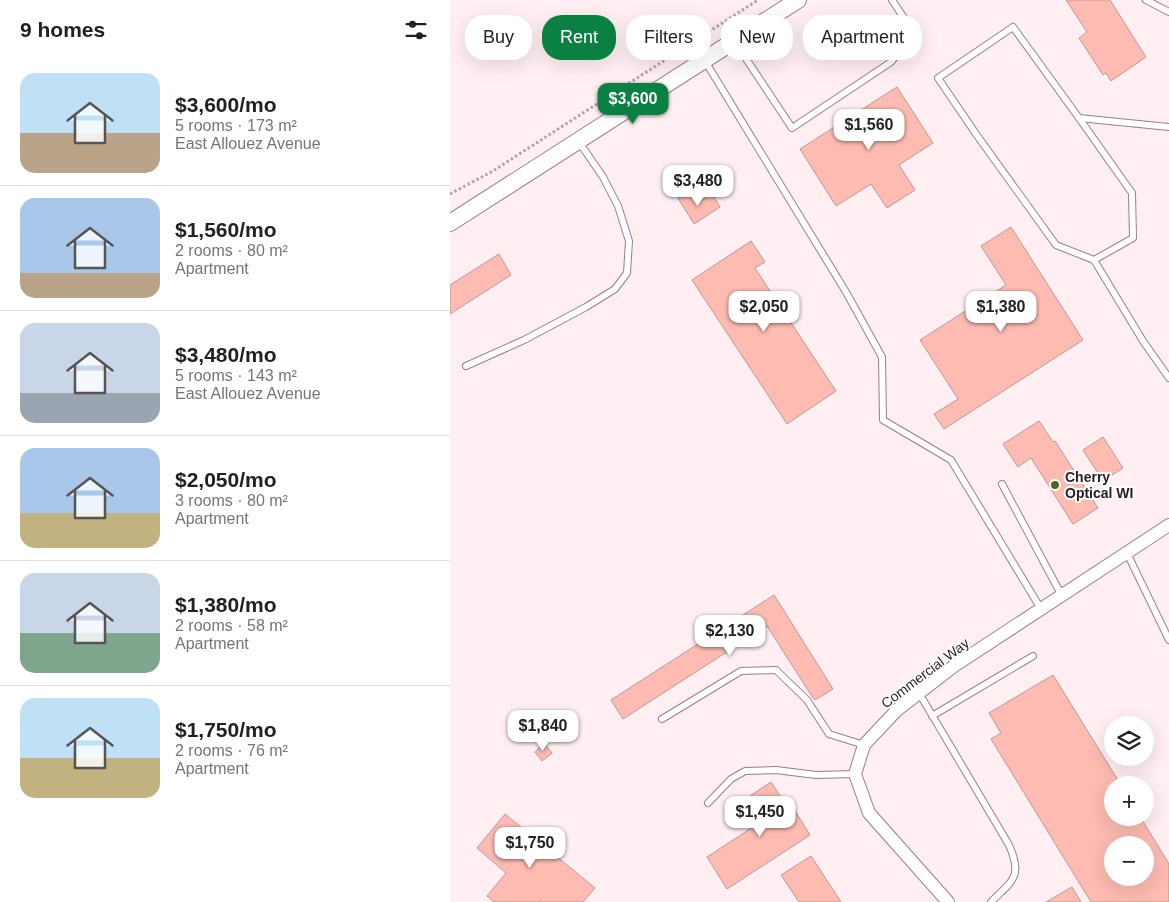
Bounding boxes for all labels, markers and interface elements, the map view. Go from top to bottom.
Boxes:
chip: Buy [465,15,532,60]
chip: Rent [542,15,616,60]
chip: Filters [626,15,711,60]
chip: New [721,15,793,60]
chip: Apartment [803,15,922,60]
icon: filters [402,16,430,44]
text: 9 homes [20,18,105,41]
pin: $3,600 [592,82,674,125]
text: $3,600 [609,90,657,107]
icon: home [60,93,120,153]
text: $3,600/mo [175,93,277,116]
pin: $1,560 [828,108,910,151]
text: $1,560 [845,116,893,133]
text: 5 rooms · 173 m² [175,117,297,134]
text: East Allouez Avenue [175,135,321,152]
pin: $3,480 [657,164,739,207]
text: $3,480 [674,172,722,189]
icon: home [60,218,120,278]
text: $1,560/mo [175,218,277,241]
text: 2 rooms · 80 m² [175,242,288,259]
text: Apartment [175,260,249,277]
pin: $2,050 [723,290,805,333]
pin: $1,380 [960,290,1042,333]
text: $2,050 [740,298,788,315]
text: $1,380 [977,298,1025,315]
icon: home [60,343,120,403]
text: $3,480/mo [175,343,277,366]
text: 5 rooms · 143 m² [175,367,297,384]
text: East Allouez Avenue [175,385,321,402]
icon: home [60,468,120,528]
text: $2,050/mo [175,468,277,491]
place label: Cherry Optical WI [1065,469,1133,501]
marker: Cherry Optical WI [1049,479,1061,491]
text: 3 rooms · 80 m² [175,492,288,509]
text: Apartment [175,510,249,527]
icon: home [60,593,120,653]
text: $1,380/mo [175,593,277,616]
pin: $2,130 [689,614,771,657]
text: 2 rooms · 58 m² [175,617,288,634]
text: $2,130 [706,622,754,639]
text: Apartment [175,635,249,652]
street label: Commercial Way [878,635,972,711]
pin: $1,840 [502,710,584,752]
map controls [1104,716,1154,886]
button: layers [1104,716,1154,766]
text: $1,840 [519,717,567,734]
icon: home [60,718,120,778]
text: $1,750/mo [175,718,277,741]
text: 2 rooms · 76 m² [175,742,288,759]
text: Apartment [175,760,249,777]
button: + [1104,776,1154,826]
pin: $1,450 [719,796,801,838]
text: $1,450 [736,803,784,820]
pin: $1,750 [489,826,571,869]
text: $1,750 [506,834,554,851]
button: − [1104,836,1154,886]

